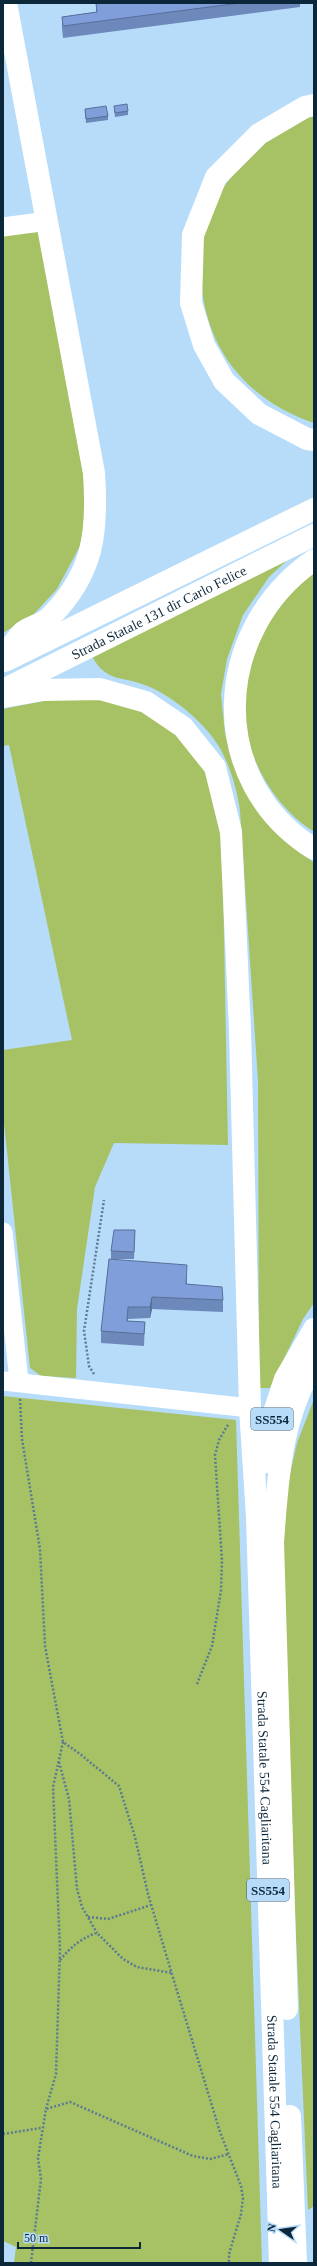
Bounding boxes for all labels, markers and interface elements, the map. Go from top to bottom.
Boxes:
street label: Strada Statale 131 dir Carlo Felice [69,563,249,663]
road number: SS554 [251,1408,293,1430]
street label: Strada Statale 554 Cagliaritana [254,1691,275,1866]
road number: SS554 [247,1879,289,1901]
street label: Strada Statale 554 Cagliaritana [264,2015,285,2190]
north arrow [261,2210,301,2250]
text: N [265,2222,278,2233]
scale bar [18,2224,140,2250]
text: 50 m [24,2231,49,2245]

